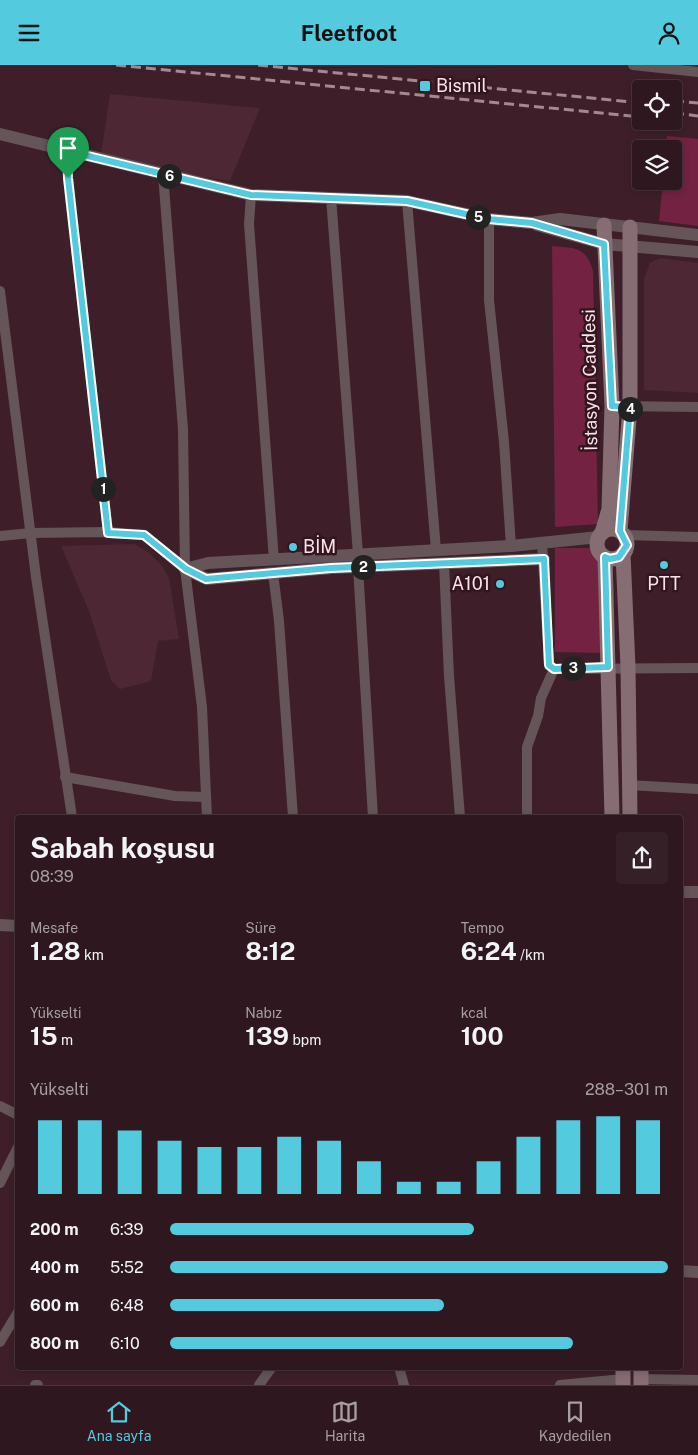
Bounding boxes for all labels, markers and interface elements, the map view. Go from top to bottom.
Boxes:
icon: menu [15,19,43,47]
icon: person [655,19,683,47]
text: Fleetfoot [301,20,397,46]
place label: Bismil [436,75,487,96]
marker: Bismil [418,79,432,93]
map controls [632,80,682,190]
button: locate [632,80,682,130]
pin [47,127,89,178]
icon: arrive [54,134,82,162]
button: layers [632,140,682,190]
pin: 6 [156,163,182,189]
text: 6 [165,168,174,184]
pin: 5 [466,205,490,229]
text: 5 [474,209,483,225]
street label: İstasyon Caddesi [577,309,601,451]
pin: 4 [618,397,642,421]
text: 4 [626,401,635,417]
pin: 1 [90,477,116,501]
text: 1 [101,481,107,497]
place label: BİM [303,535,336,557]
marker: BİM [287,541,299,553]
pin: 2 [350,555,376,579]
text: 2 [359,559,368,575]
marker: PTT [658,559,670,571]
place label: A101 [452,573,490,594]
place label: PTT [647,573,681,594]
marker: A101 [494,578,506,590]
pin: 3 [560,655,586,681]
text: 3 [569,660,578,676]
text: Sabah koşusu [30,831,215,864]
button: share [616,832,668,884]
text: 08:39 [30,867,74,886]
text: Mesafe [30,920,78,936]
text: Süre [245,920,276,936]
text: Tempo [461,920,504,936]
text: 1.28 [30,936,81,966]
text: 8:12 [245,936,295,966]
text: 6:24 [461,936,517,966]
text: km [81,947,104,963]
text: /km [517,947,545,963]
text: Yükselti [30,1005,81,1021]
text: Nabız [245,1005,282,1021]
text: kcal [461,1005,488,1021]
text: 15 [30,1021,58,1051]
text: 139 [245,1021,289,1051]
text: 100 [461,1021,504,1051]
text: m [58,1032,73,1048]
text: bpm [289,1032,321,1048]
text: Yükselti [30,1080,89,1099]
text: 288–301 m [585,1080,668,1099]
text: 200 m [30,1220,79,1239]
text: 6:39 [110,1220,144,1239]
text: 400 m [30,1258,79,1277]
text: 5:52 [110,1258,144,1277]
text: 600 m [30,1296,79,1315]
text: 6:48 [110,1296,144,1315]
text: 800 m [30,1334,79,1353]
text: 6:10 [110,1334,140,1353]
tab: Ana sayfa [87,1398,151,1444]
tab: Harita [325,1398,365,1444]
tab: Kaydedilen [539,1398,611,1444]

